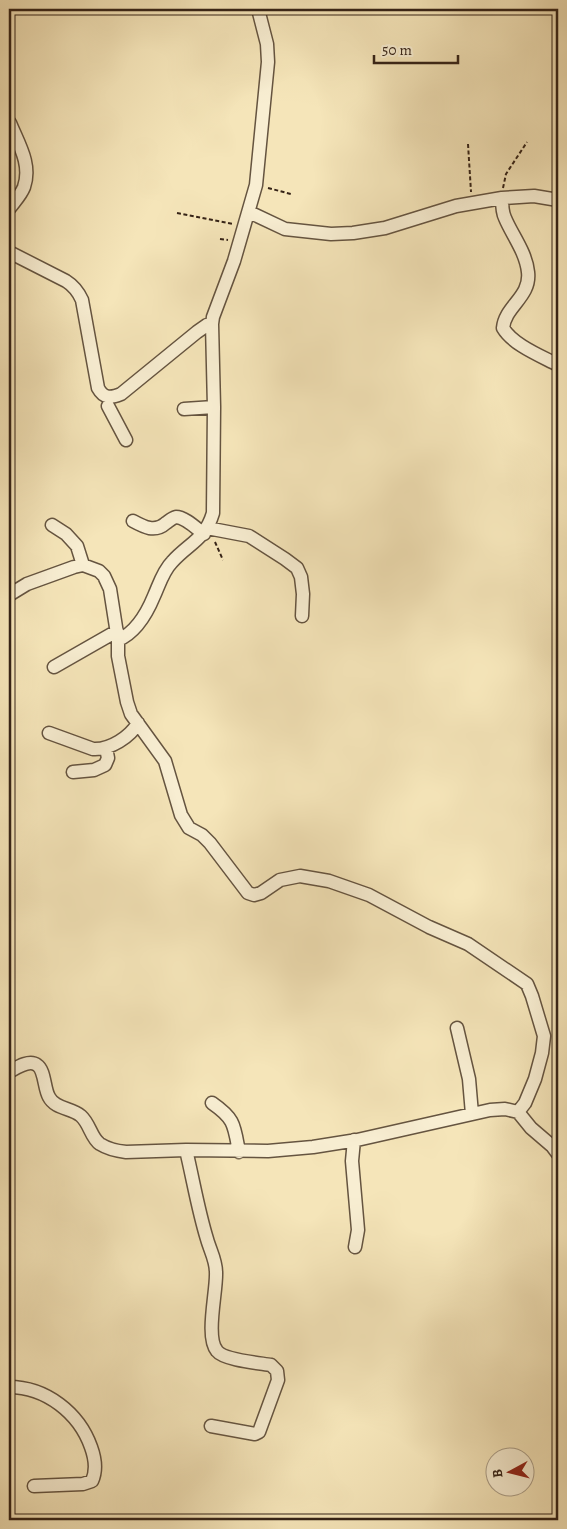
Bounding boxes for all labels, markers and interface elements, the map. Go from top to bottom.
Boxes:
scale bar [374,32,458,64]
text: 50 m [382,40,412,60]
north arrow [484,1446,534,1496]
text: B [488,1468,508,1479]

